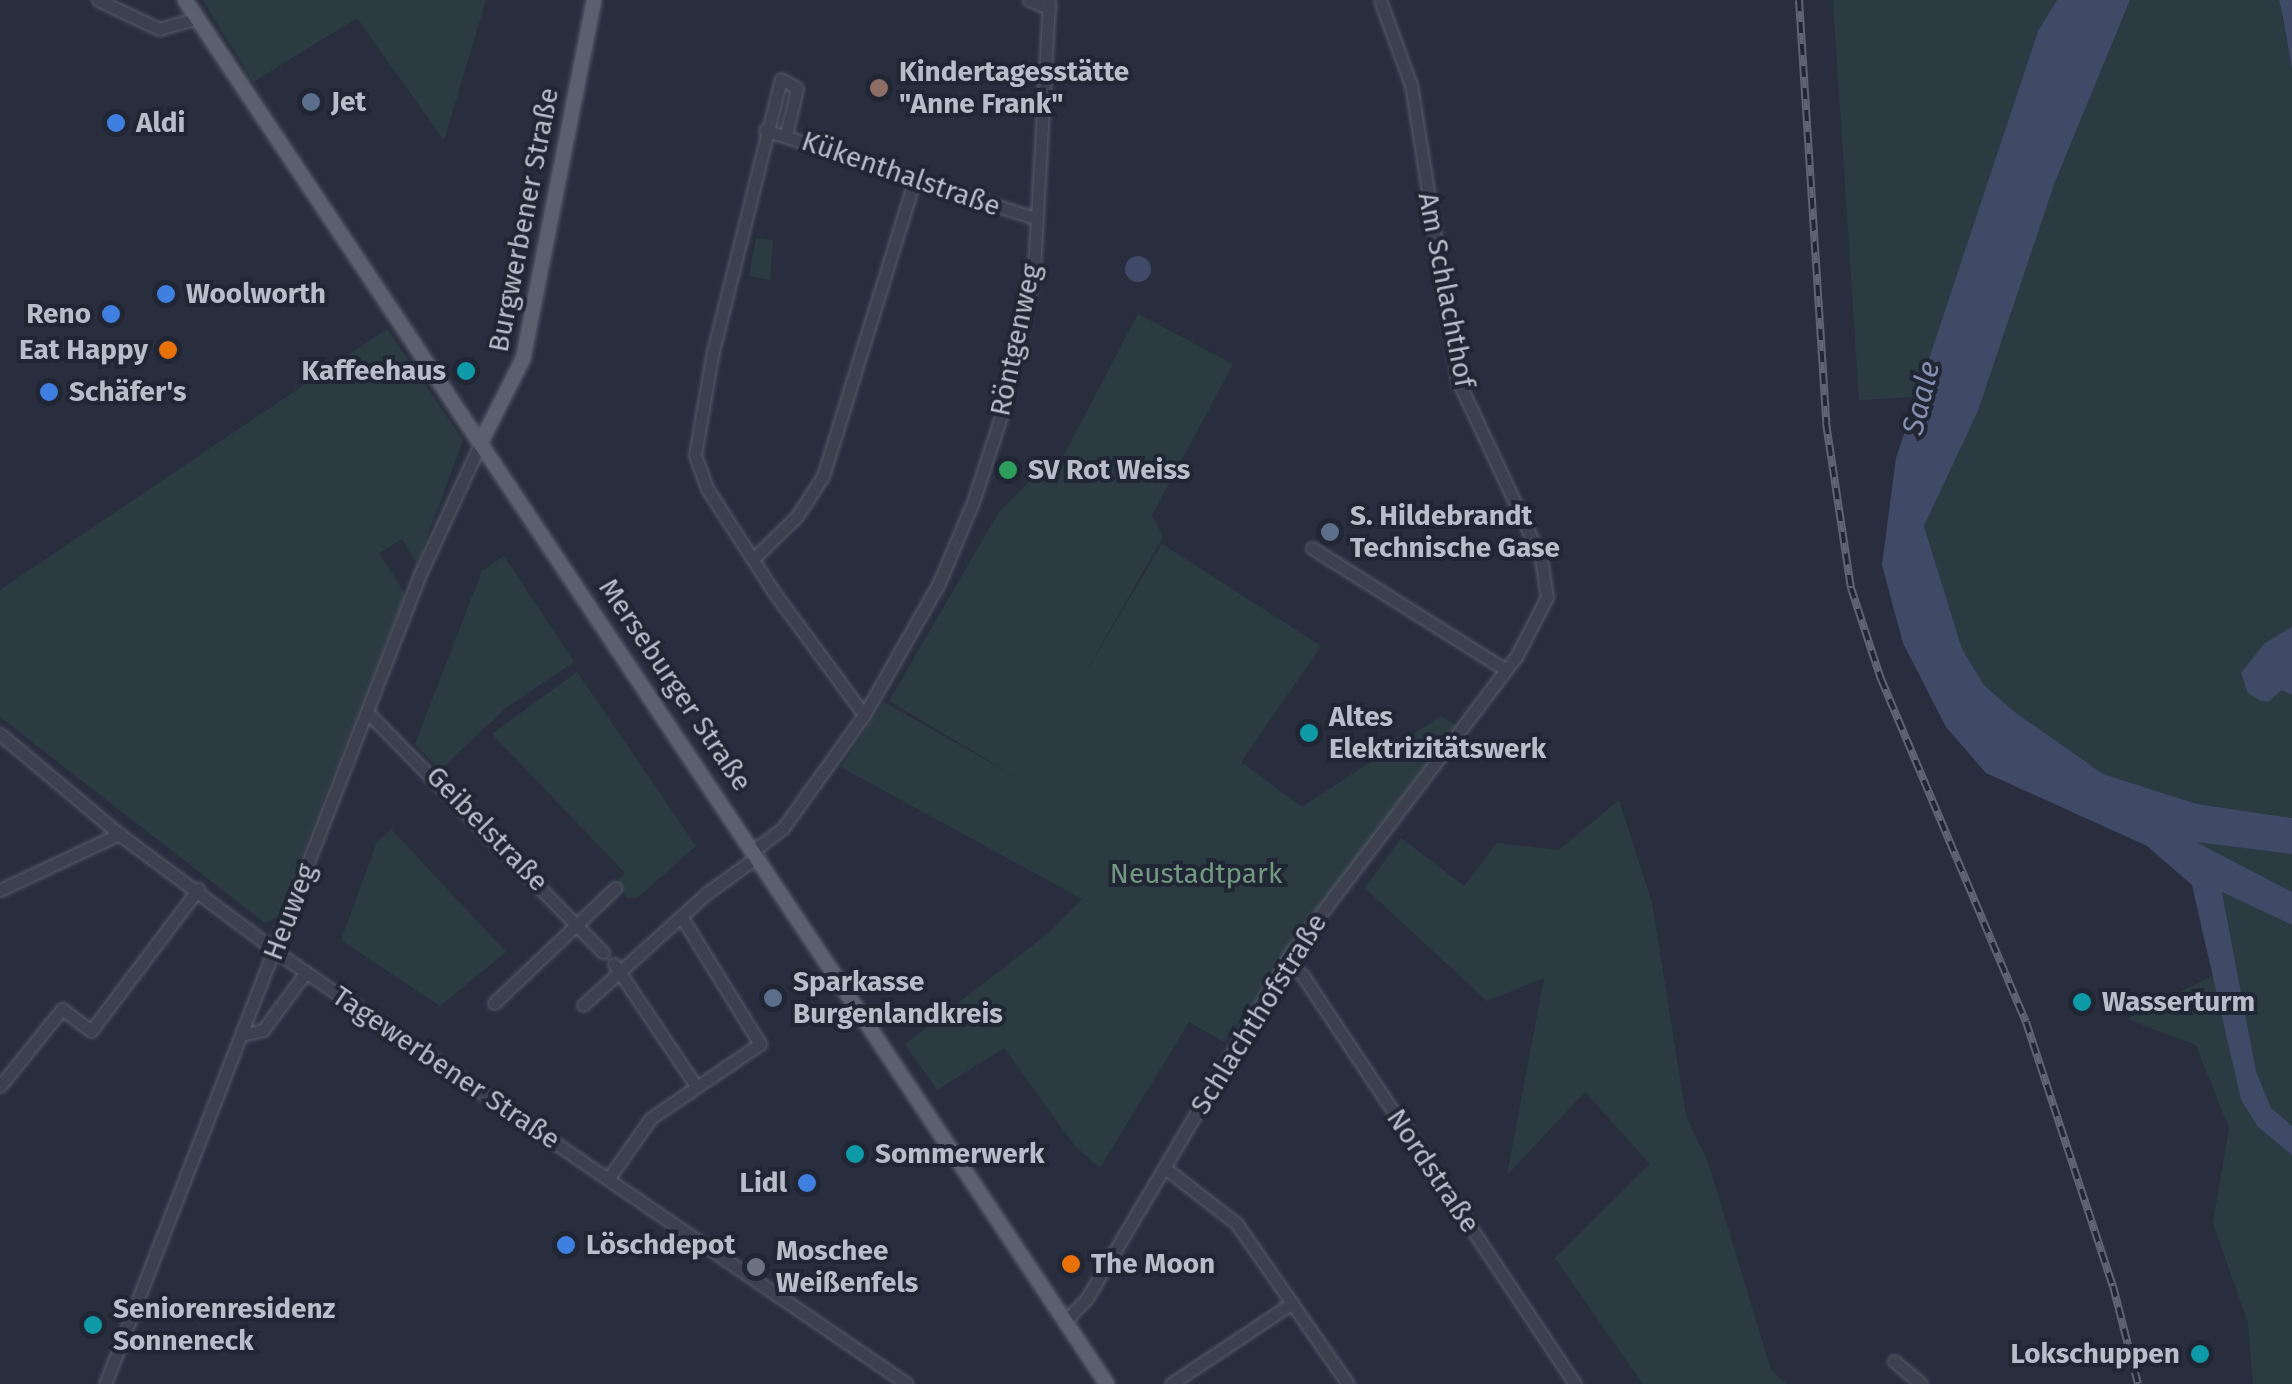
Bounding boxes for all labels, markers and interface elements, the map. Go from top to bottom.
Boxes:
place label: Kindertagesstätte "Anne Frank" [899,55,1129,121]
marker: Kindertagesstätte "Anne Frank" [868,77,890,99]
place label: Jet [331,85,366,119]
street label: Burgwerbener Straße [482,85,566,355]
marker: Jet [300,91,322,113]
place label: Aldi [136,106,185,140]
marker: Aldi [105,112,127,134]
street label: Kükenthalstraße [797,124,1005,224]
street label: Am Schlachthof [1411,190,1481,390]
street label: Röntgenweg [983,261,1049,419]
place label: Woolworth [186,277,326,311]
marker: Woolworth [155,283,177,305]
place label: Reno [26,297,91,331]
marker: Reno [100,303,122,325]
place label: Eat Happy [19,333,148,367]
marker: Eat Happy [157,339,179,361]
place label: Kaffeehaus [302,354,446,388]
water label: Saale [1895,358,1947,438]
marker: Kaffeehaus [455,360,477,382]
place label: Schäfer's [69,375,186,409]
marker: Schäfer's [38,381,60,403]
place label: SV Rot Weiss [1028,453,1190,487]
marker: SV Rot Weiss [997,459,1019,481]
place label: S. Hildebrandt Technische Gase [1350,499,1560,565]
marker: S. Hildebrandt Technische Gase [1319,521,1341,543]
street label: Merseburger Straße [591,572,759,798]
place label: Altes Elektrizitätswerk [1329,700,1546,766]
marker: Altes Elektrizitätswerk [1298,722,1320,744]
street label: Geibelstraße [419,759,555,899]
park label: Neustadtpark [1110,857,1282,891]
street label: Heuweg [256,859,324,965]
street label: Schlachthofstraße [1184,907,1334,1121]
place label: Sparkasse Burgenlandkreis [793,965,1003,1031]
street label: Tagewerbener Straße [326,979,566,1157]
place label: Wasserturm [2102,985,2255,1019]
marker: Sparkasse Burgenlandkreis [762,987,784,1009]
marker: Wasserturm [2071,991,2093,1013]
street label: Nordstraße [1379,1103,1487,1239]
place label: Sommerwerk [875,1137,1044,1171]
marker: Sommerwerk [844,1143,866,1165]
place label: Lidl [740,1166,787,1200]
marker: Lidl [796,1172,818,1194]
place label: Löschdepot [586,1228,735,1262]
marker: Löschdepot [555,1234,577,1256]
place label: Moschee Weißenfels [776,1234,918,1300]
place label: The Moon [1091,1247,1215,1281]
marker: The Moon [1060,1253,1082,1275]
marker: Moschee Weißenfels [745,1256,767,1278]
place label: Seniorenresidenz Sonneneck [113,1292,335,1358]
marker: Seniorenresidenz Sonneneck [82,1314,104,1336]
place label: Lokschuppen [2011,1337,2180,1371]
marker: Lokschuppen [2189,1343,2211,1365]

